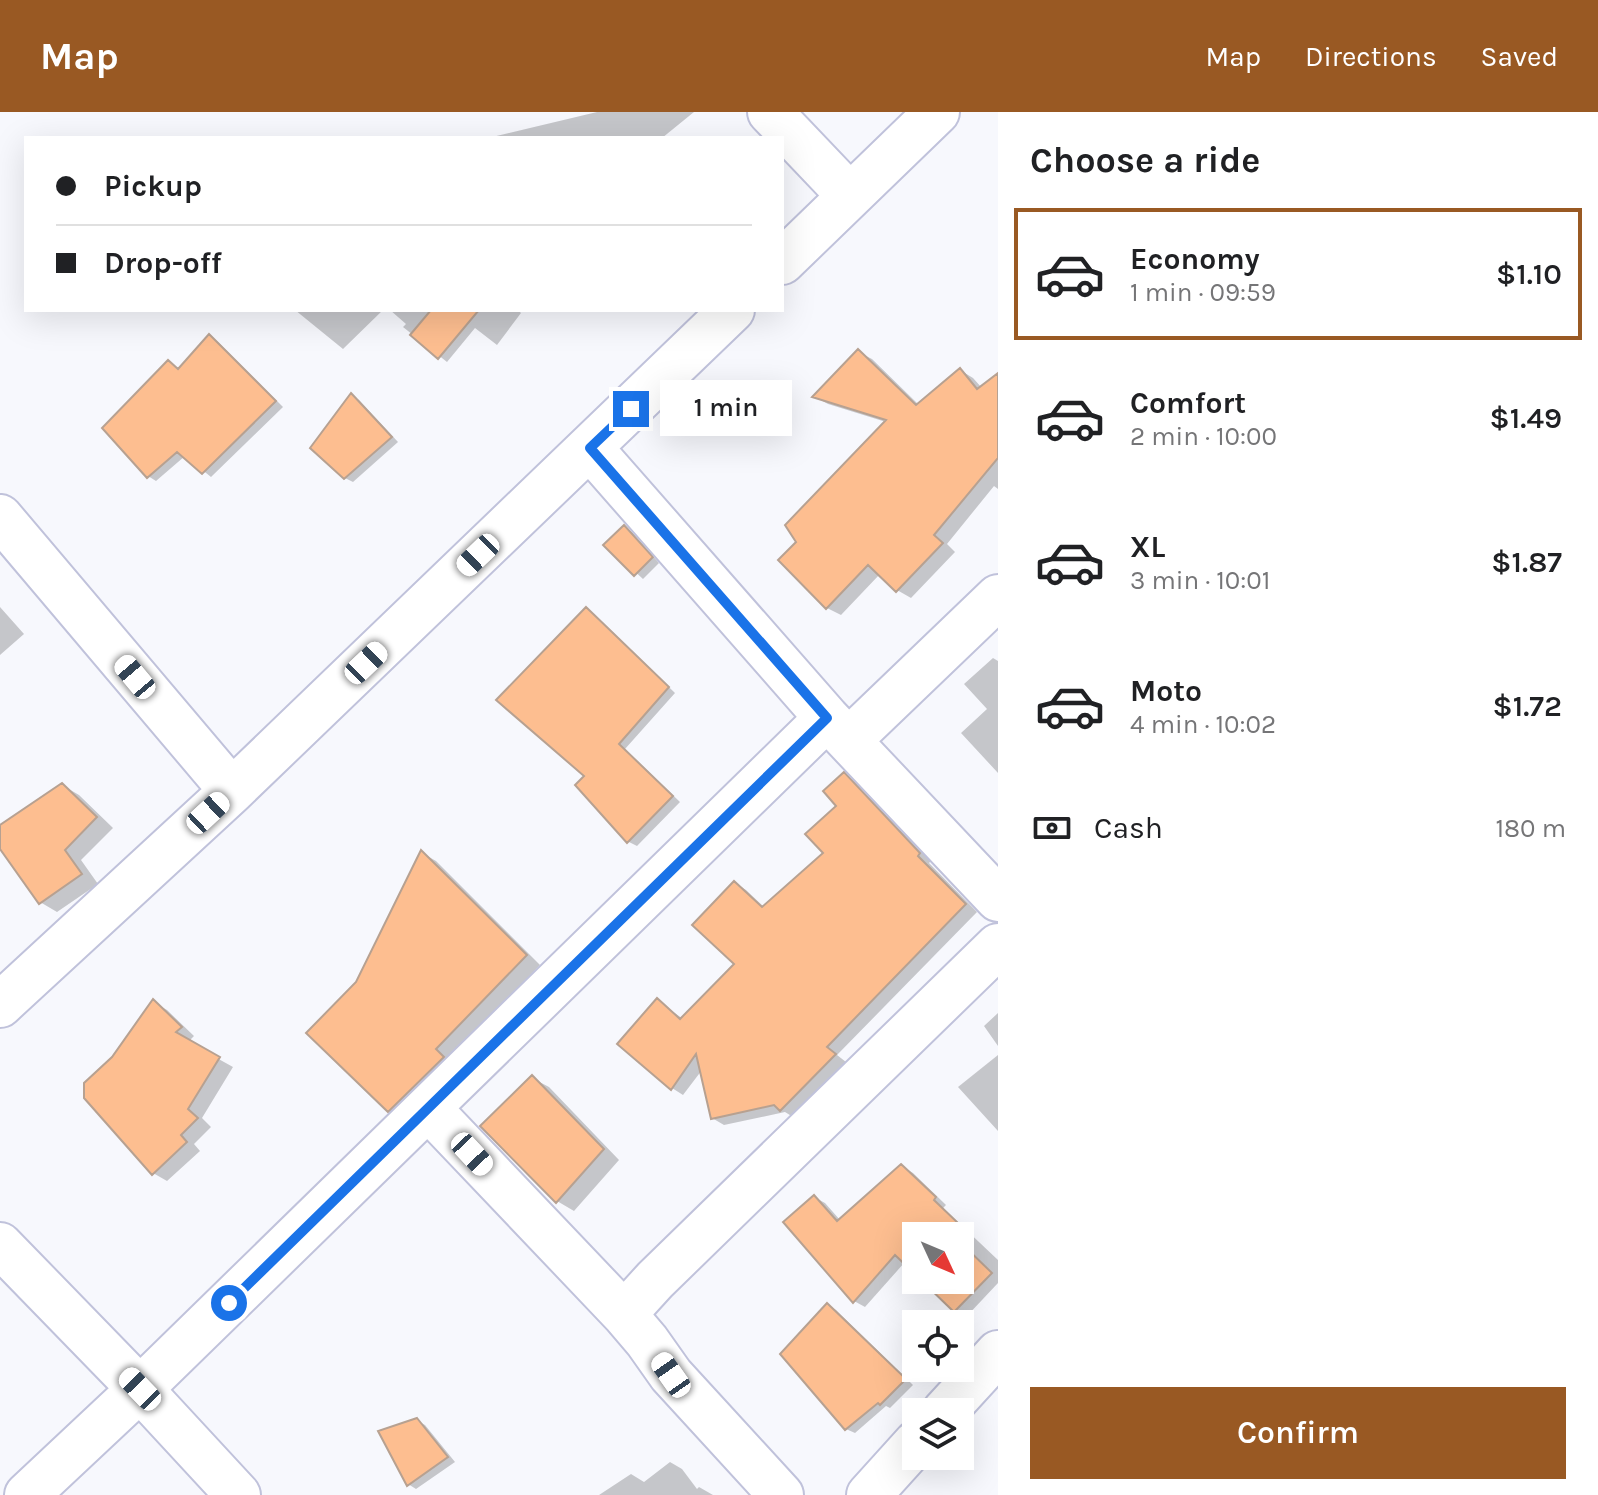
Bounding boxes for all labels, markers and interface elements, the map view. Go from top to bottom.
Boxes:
text: Map [40,34,119,79]
text: Map [1206,40,1261,73]
text: Directions [1305,40,1437,73]
text: Saved [1481,40,1558,73]
text: Choose a ride [1030,139,1260,181]
text: Pickup [104,168,202,204]
icon: car [1034,238,1106,310]
text: Economy [1130,241,1260,277]
text: Drop-off [104,245,222,281]
text: $1.10 [1496,256,1562,292]
text: 1 min · 09:59 [1130,277,1276,308]
callout: 1 min [659,381,791,437]
icon: car [1034,382,1106,454]
text: Comfort [1130,385,1246,421]
route end [613,391,649,427]
text: 1 min [694,392,758,423]
text: $1.49 [1490,400,1562,436]
text: 2 min · 10:00 [1130,421,1277,452]
icon: car [1034,526,1106,598]
text: XL [1130,529,1165,565]
car [452,530,504,580]
text: $1.87 [1491,544,1562,580]
text: 3 min · 10:01 [1130,565,1270,596]
car [340,638,392,688]
car [110,651,160,703]
icon: car [1034,670,1106,742]
text: Moto [1130,673,1202,709]
text: $1.72 [1493,688,1562,724]
text: 4 min · 10:02 [1130,709,1276,740]
car [182,788,234,838]
icon: cash [1030,806,1074,850]
text: Cash [1094,810,1163,846]
text: 180 m [1496,813,1566,844]
car [447,1128,497,1180]
north arrow [902,1222,974,1294]
map controls [902,1222,974,1470]
route start [211,1285,247,1321]
button: locate [902,1310,974,1382]
car [647,1348,695,1402]
car [115,1363,165,1415]
button: Confirm [1030,1387,1566,1479]
button: layers [902,1398,974,1470]

